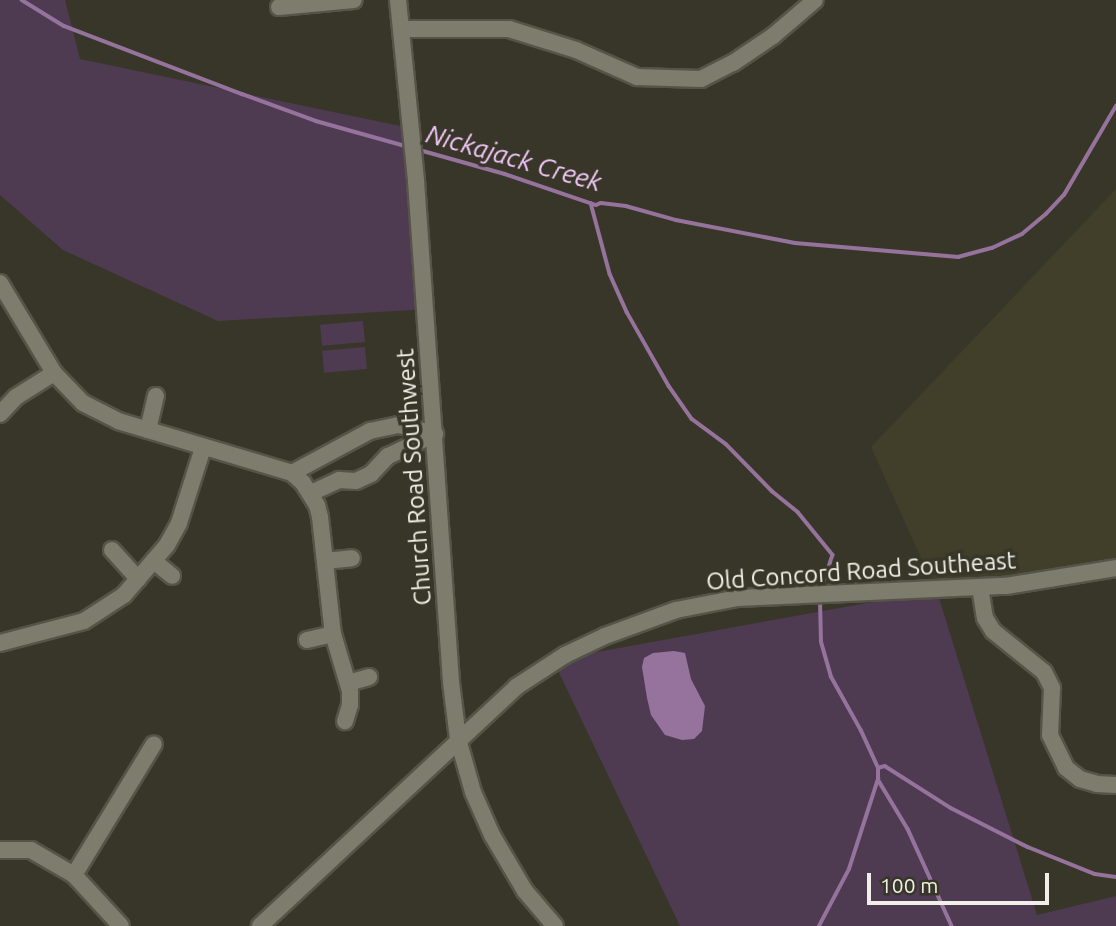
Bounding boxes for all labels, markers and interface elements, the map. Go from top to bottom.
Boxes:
water label: Nickajack Creek [423,118,605,198]
street label: Church Road Southwest [391,348,437,606]
street label: Old Concord Road Southeast [705,546,1017,596]
scale bar [871,860,1053,904]
text: 100 m [880,873,938,897]

